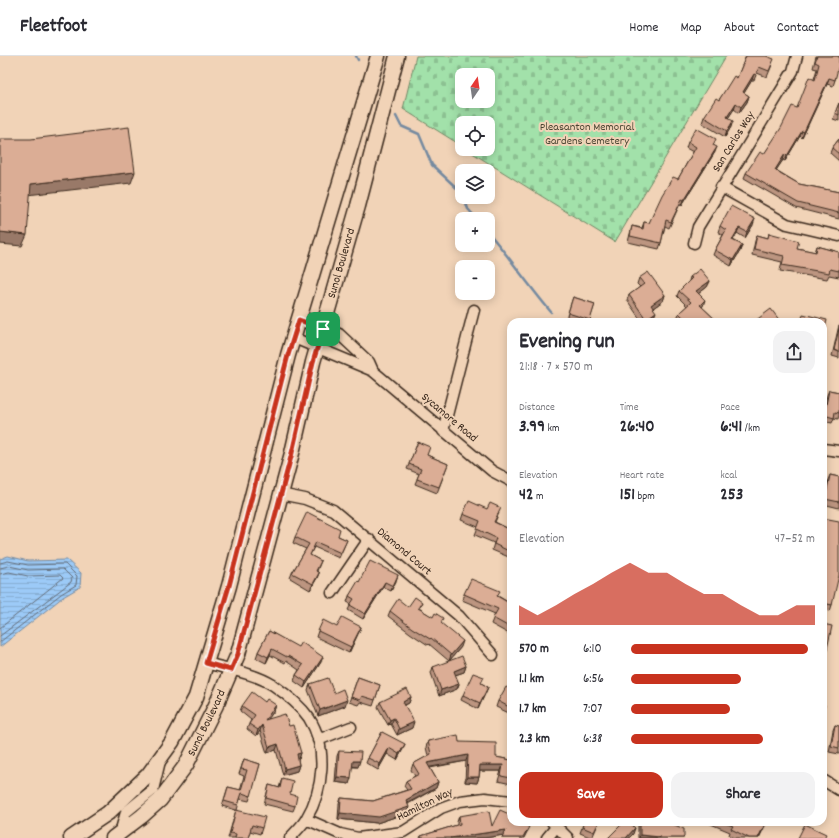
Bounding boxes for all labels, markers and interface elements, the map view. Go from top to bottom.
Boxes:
text: Fleetfoot [20,14,87,41]
text: Home [629,18,658,38]
text: Map [680,18,702,38]
text: About [724,18,755,38]
text: Contact [777,18,819,38]
north arrow [455,68,495,108]
map controls [455,68,495,300]
street label: San Carlos Way [709,107,760,176]
button: locate [455,116,495,156]
park label: Pleasanton Memorial Gardens Cemetery [540,119,634,150]
button: layers [455,164,495,204]
button: + [455,212,495,252]
street label: Sunol Boulevard [323,226,360,300]
button: − [455,260,495,300]
pin [306,312,340,346]
icon: arrive [312,318,334,340]
text: Evening run [519,327,615,358]
button: share [773,331,815,373]
text: 21:18 · 7 × 570 m [519,358,593,377]
street label: Sycamore Road [417,389,481,447]
text: Distance [519,400,555,416]
text: Time [620,400,638,416]
text: Pace [720,400,740,416]
text: 3.99 [519,416,545,440]
text: 26:40 [620,416,655,440]
text: 6:41 [720,416,742,440]
text: km [545,421,560,437]
text: /km [742,421,760,437]
text: Elevation [519,468,557,484]
text: Heart rate [620,468,664,484]
text: kcal [720,468,737,484]
text: 42 [519,484,533,508]
text: 151 [620,484,635,508]
text: 253 [720,484,743,508]
text: m [533,489,544,505]
text: bpm [635,489,655,505]
street label: Diamond Court [373,524,436,580]
text: Elevation [519,530,564,549]
text: 47–52 m [775,530,815,549]
text: 570 m [519,640,549,659]
text: 6:10 [583,640,601,659]
text: 1.1 km [519,670,544,689]
text: 6:56 [583,670,604,689]
street label: Sunol Boulevard [183,687,230,759]
text: 1.7 km [519,700,546,719]
text: 7:07 [583,700,602,719]
text: 2.3 km [519,730,550,749]
text: 6:38 [583,730,603,749]
button: Save [519,772,663,818]
button: Share [671,772,815,818]
street label: Hamilton Way [394,784,457,826]

